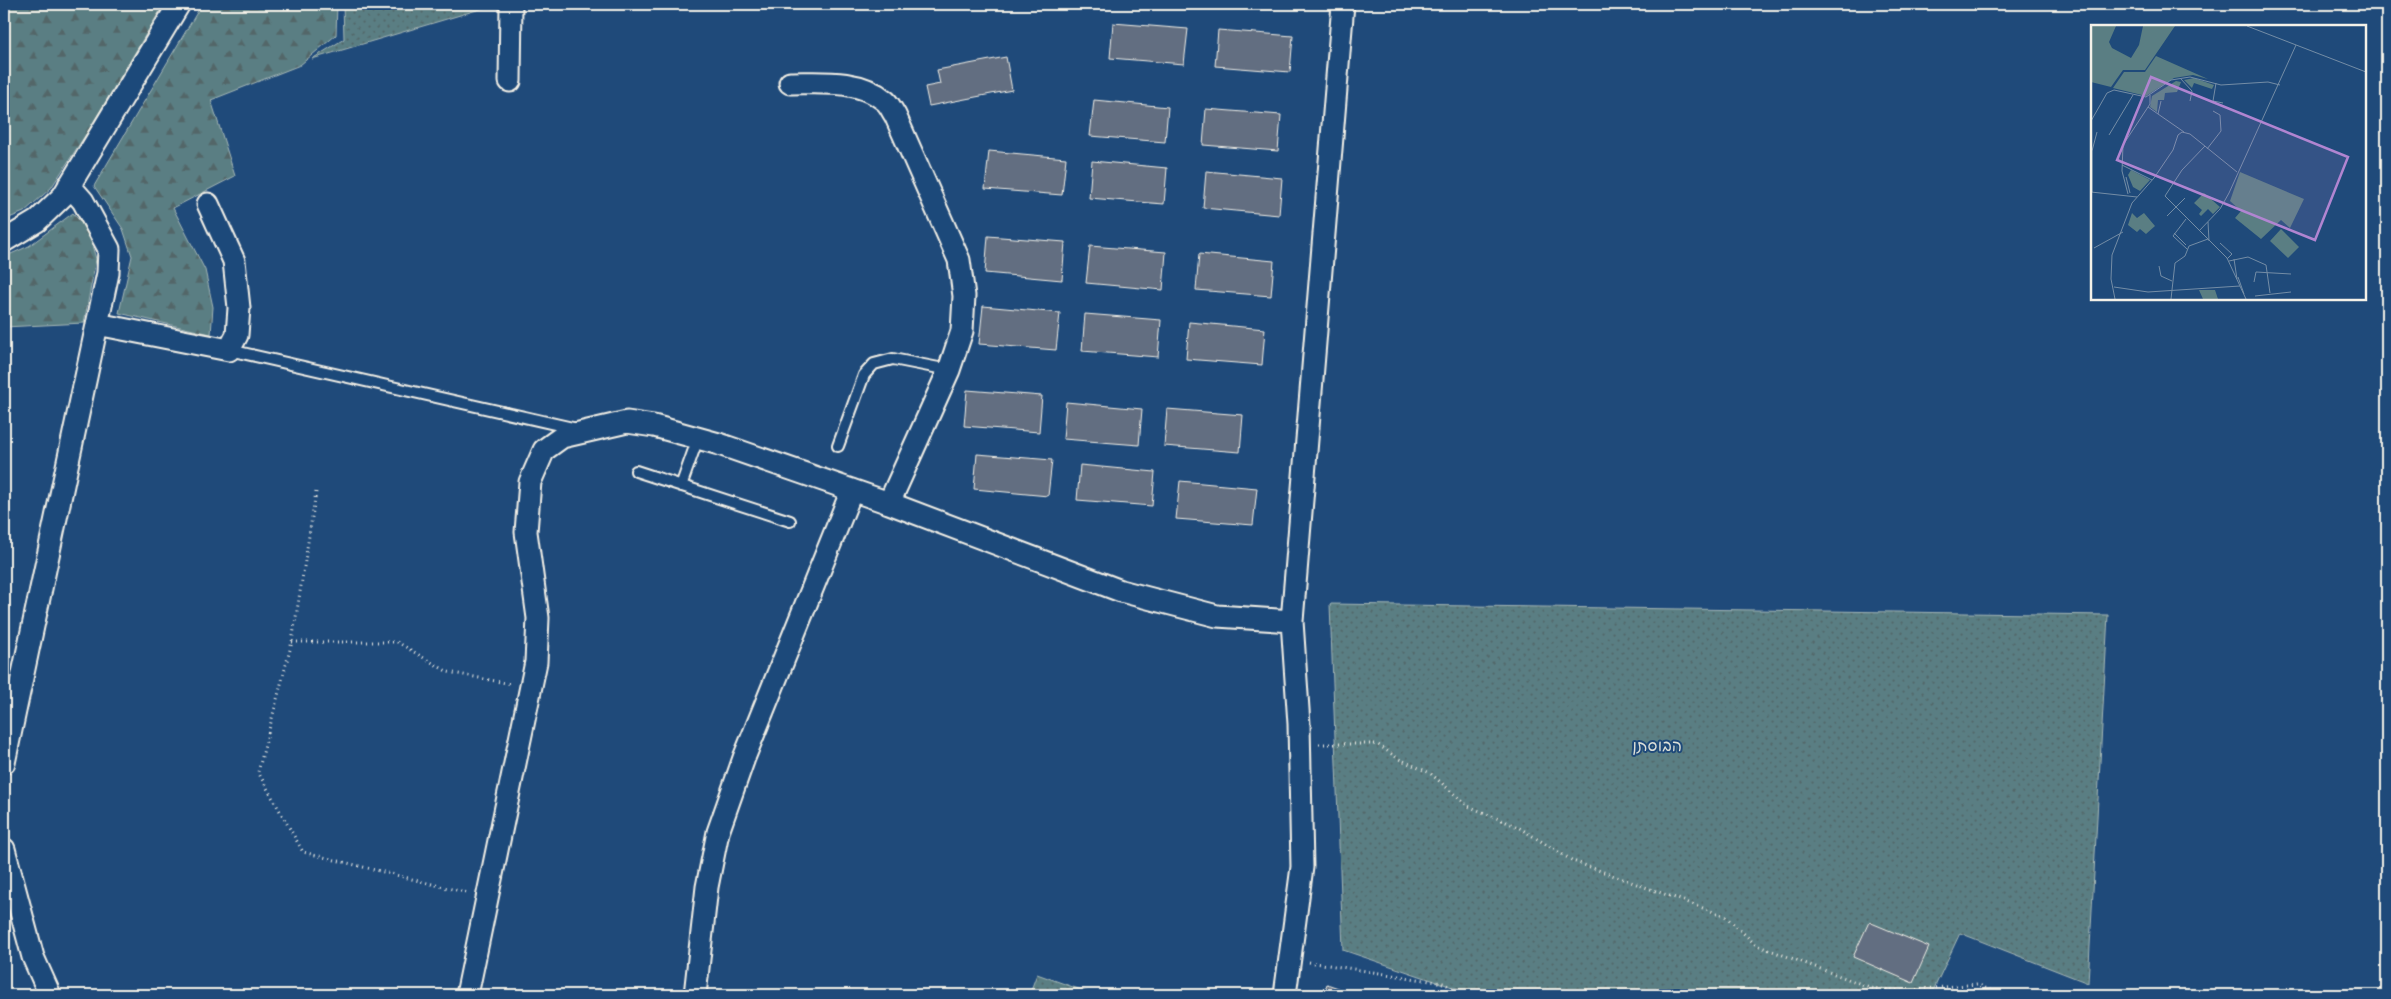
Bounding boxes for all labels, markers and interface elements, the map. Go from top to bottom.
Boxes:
inset map [2091,25,2366,300]
park label: הבוסתן [1632,736,1682,755]

